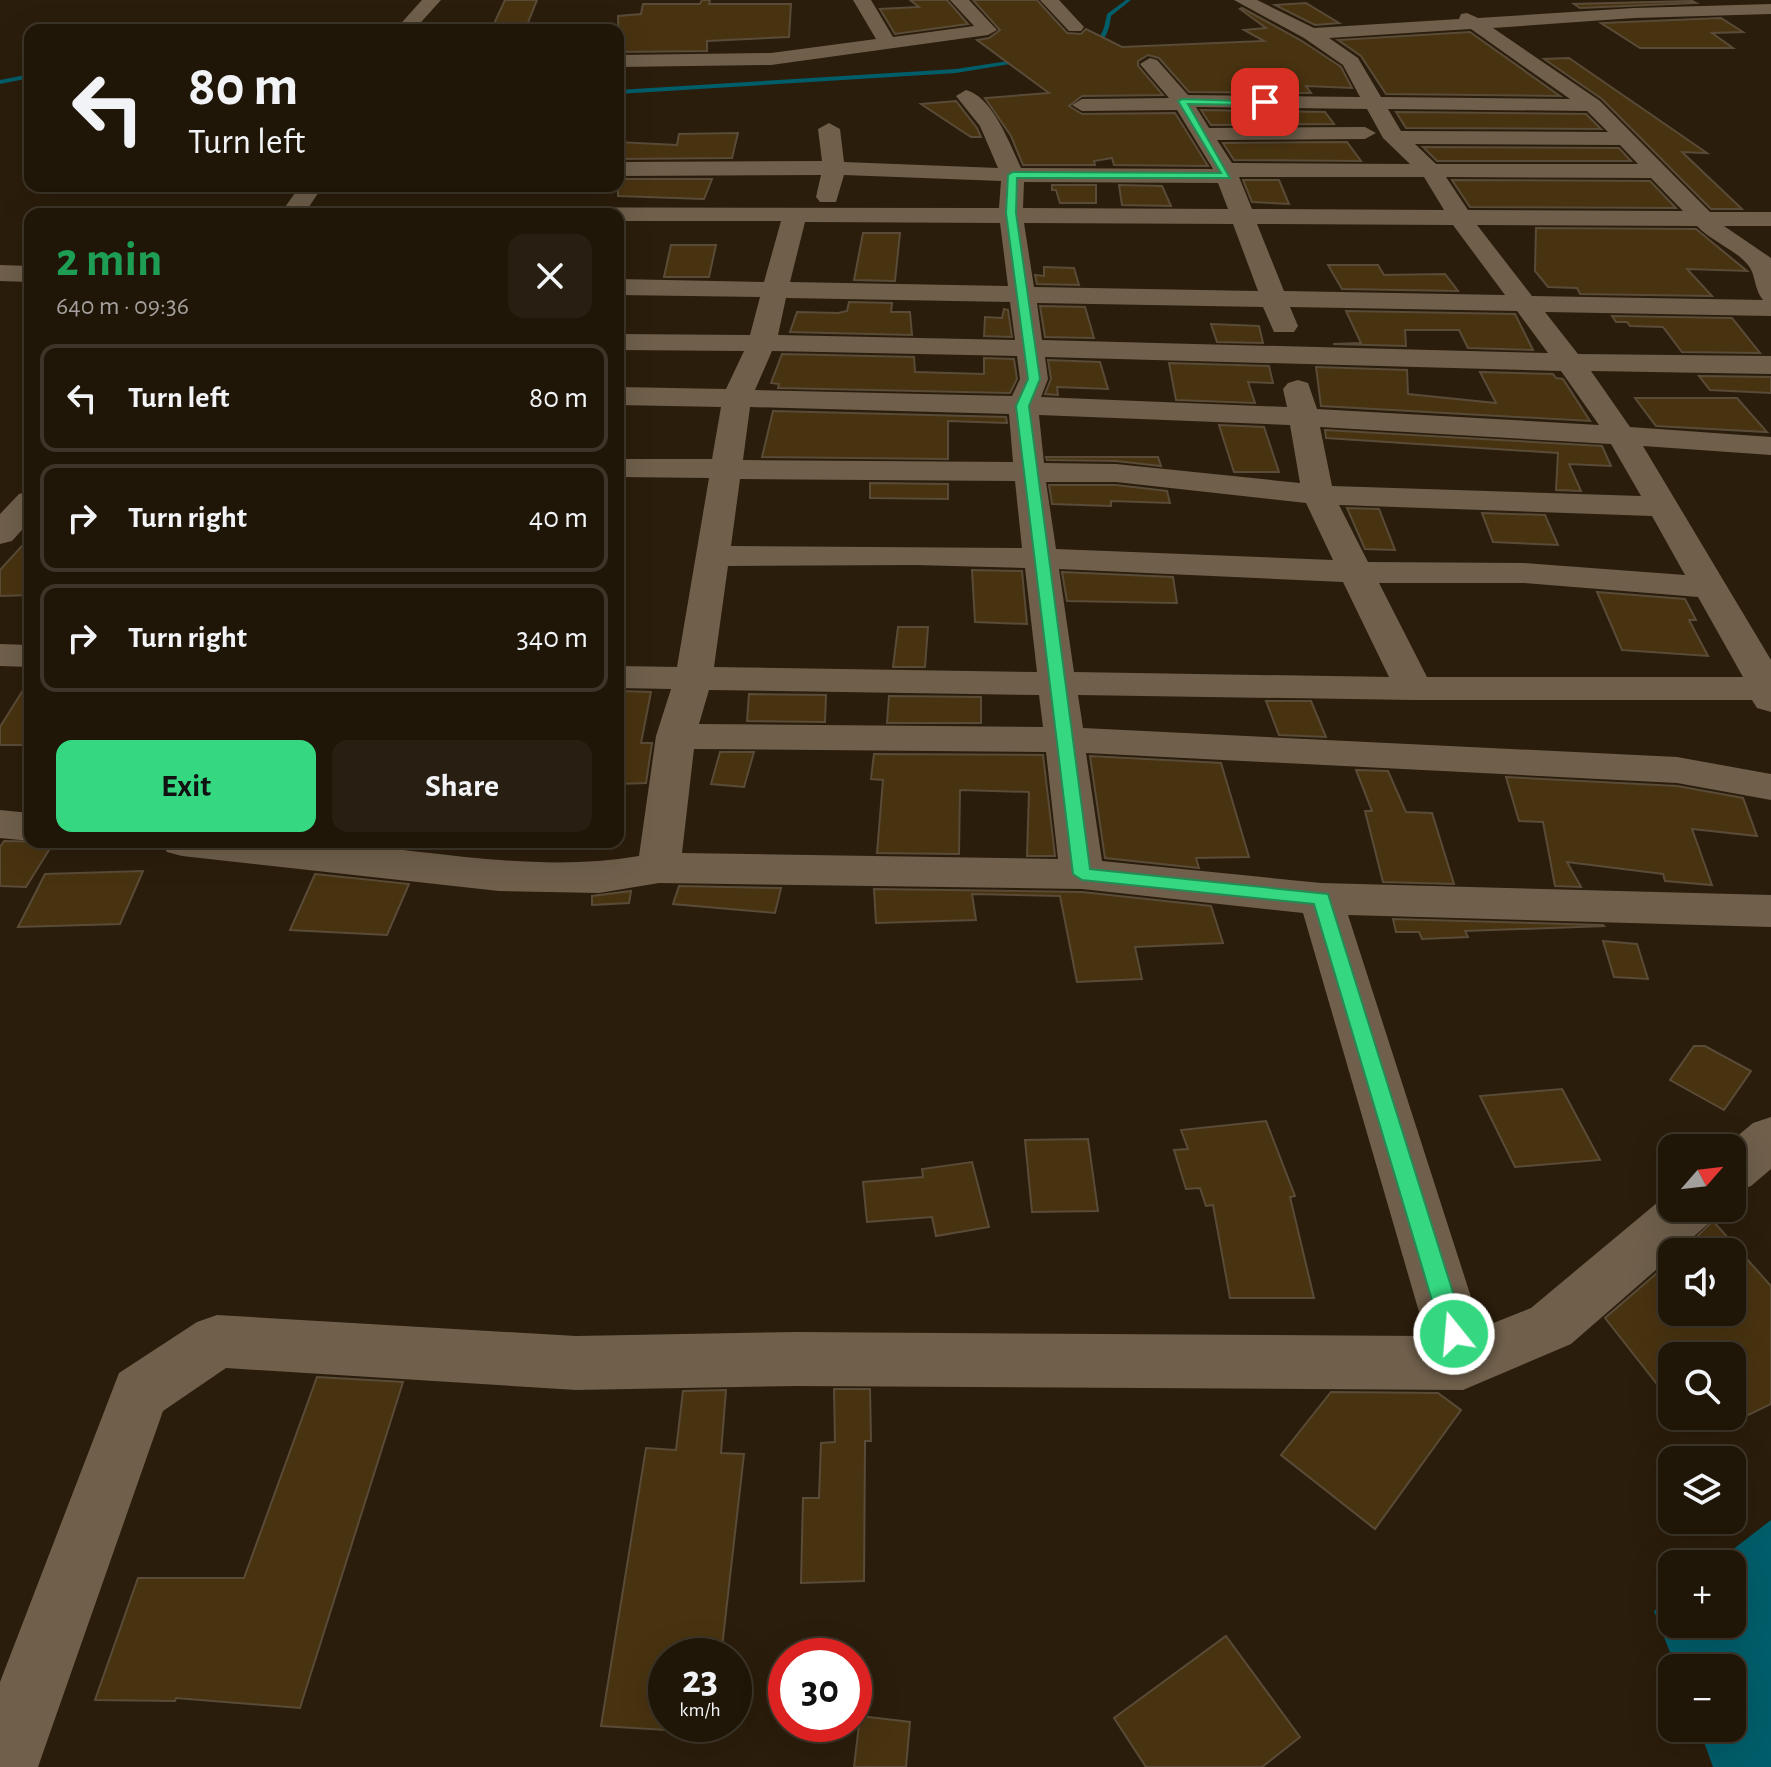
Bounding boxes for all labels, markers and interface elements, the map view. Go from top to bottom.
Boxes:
icon: left [56,56,160,160]
text: 80 m [188,59,298,115]
pin [1231,68,1299,136]
icon: arrive [1243,80,1287,124]
text: Turn left [188,124,305,160]
button: close [508,234,592,318]
text: 2 min [56,237,163,285]
text: 640 m · 09:36 [56,293,189,319]
icon: left [60,376,104,420]
text: Turn left [128,383,229,413]
text: 80 m [529,383,588,413]
icon: right [60,496,104,540]
text: Turn right [128,503,247,533]
text: 40 m [529,503,588,533]
icon: right [60,616,104,660]
text: Turn right [128,623,247,653]
text: 340 m [516,623,588,653]
button: Exit [56,740,316,832]
button: Share [332,740,592,832]
north arrow [1658,1134,1746,1222]
map controls [1658,1134,1746,1742]
button: sound [1658,1238,1746,1326]
position arrow [1412,1292,1496,1376]
button: search [1658,1342,1746,1430]
button: layers [1658,1446,1746,1534]
button: + [1658,1550,1746,1638]
speed limit sign: 30 [768,1638,872,1742]
button: − [1658,1654,1746,1742]
text: 23 [682,1660,718,1700]
text: km/h [679,1700,721,1720]

